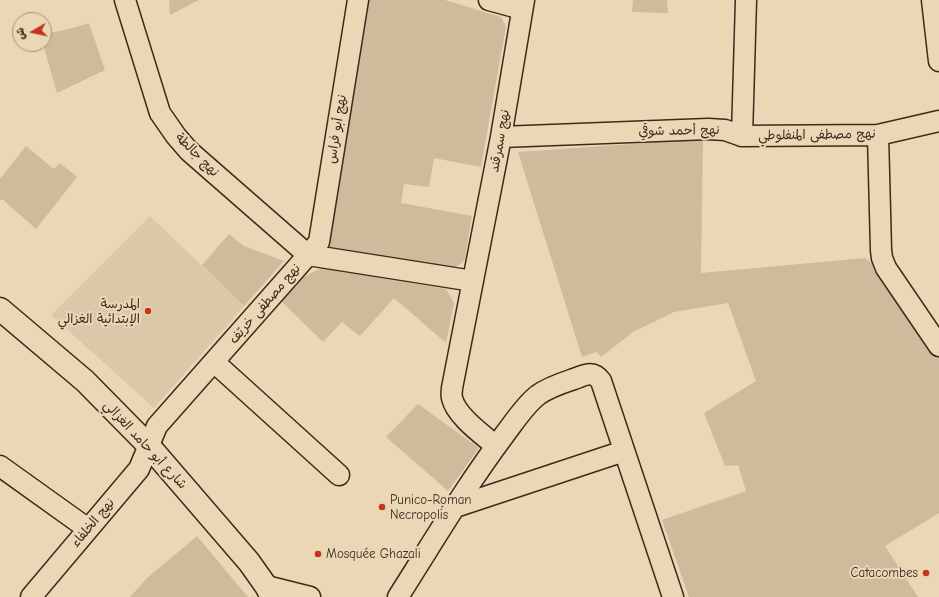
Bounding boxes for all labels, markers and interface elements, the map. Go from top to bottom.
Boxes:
north arrow [12,12,52,52]
text: ش [13,27,28,41]
street label: نهج أبو فراس [324,93,350,165]
street label: نهج سمرقند [487,108,513,174]
street label: نهج أحمد شوقي [638,122,720,140]
street label: نهج مصطفى المنفلوطي [758,126,876,144]
street label: نهج جالطة [172,130,222,180]
street label: نهج مصطفى خريّف [226,261,304,347]
place label: المدرسة الإبتدائية الغزالي [58,296,140,327]
marker: المدرسة الإبتدائية الغزالي [143,306,153,316]
street label: شارع أبو حامد الغزالي [100,398,190,492]
place label: Punico-Roman Necropolis [390,492,472,523]
street label: نهج الخلفاء [68,495,118,551]
marker: Punico-Roman Necropolis [377,502,387,512]
place label: Mosquée Ghazali [326,546,421,562]
marker: Mosquée Ghazali [313,549,323,559]
place label: Catacombes [850,565,918,581]
marker: Catacombes [921,568,931,578]

